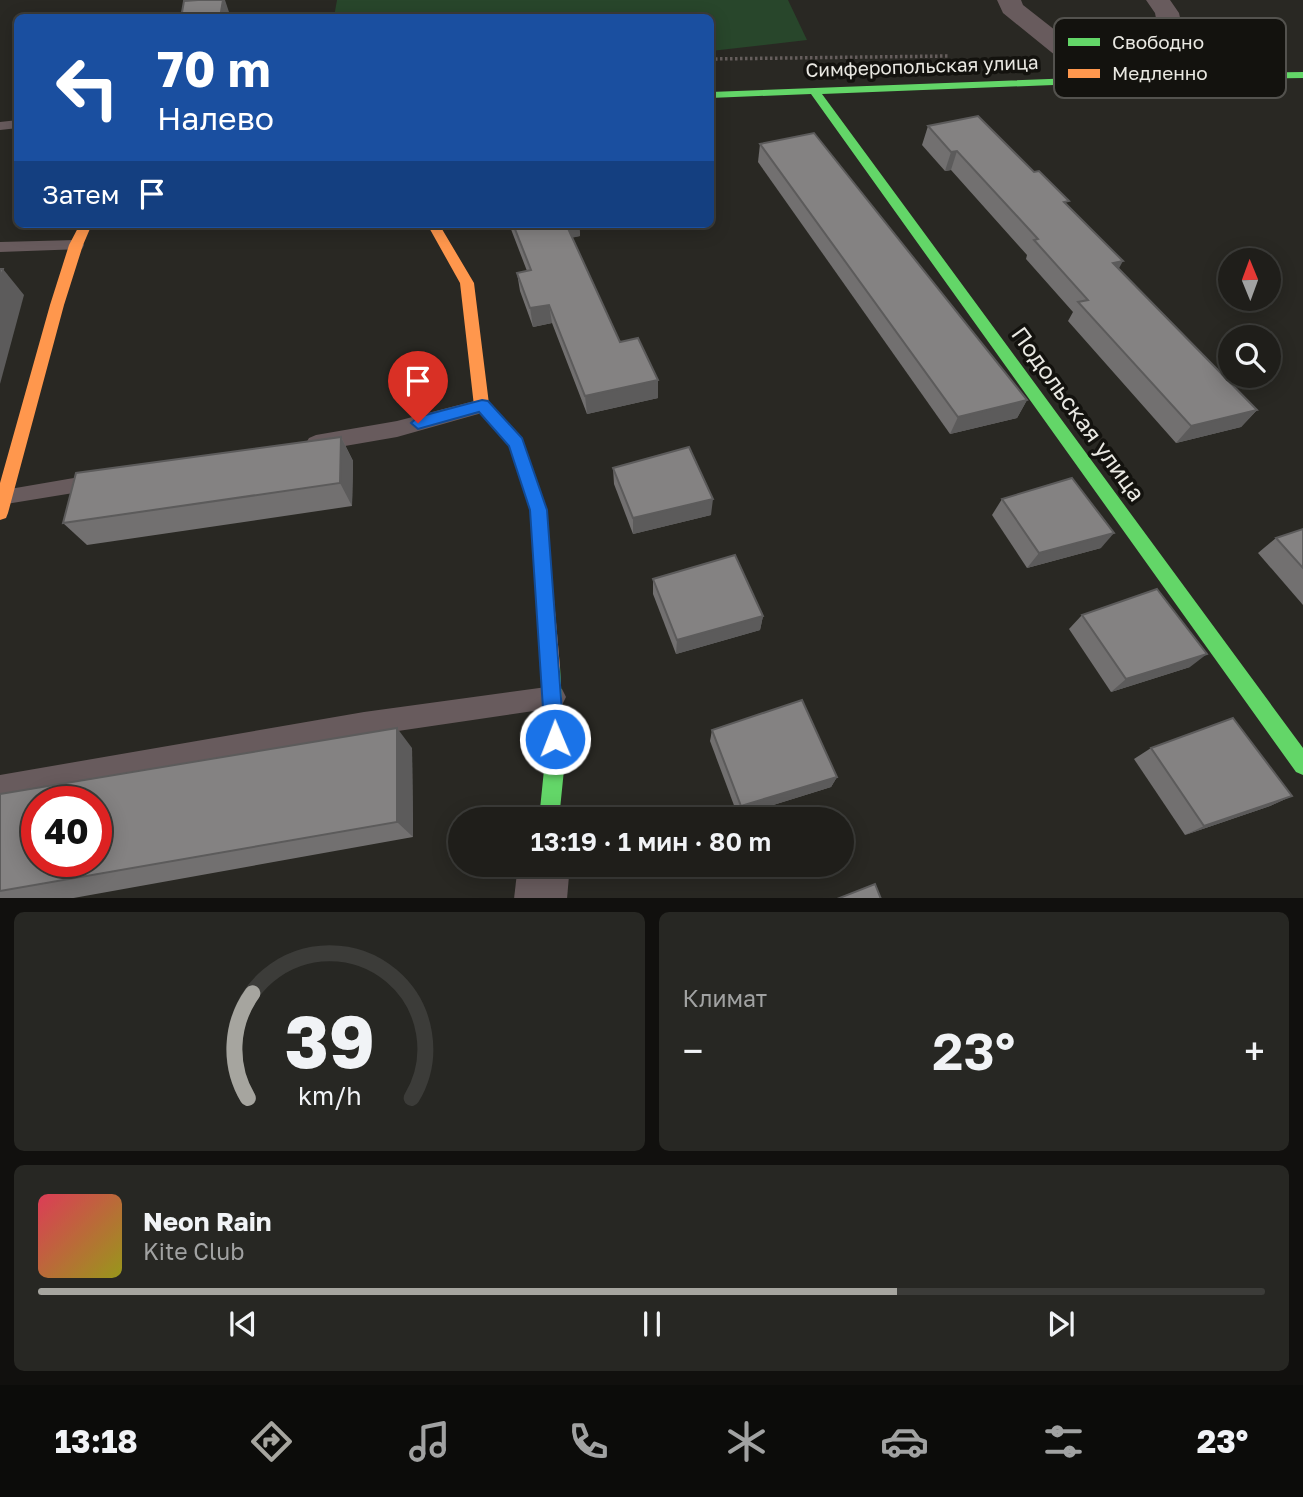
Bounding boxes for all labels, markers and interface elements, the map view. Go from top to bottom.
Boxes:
legend [1054,18,1286,98]
text: Свободно [1112,30,1204,53]
text: 70 m [157,39,271,98]
icon: left [42,42,133,133]
street label: Симферопольская улица [805,50,1039,81]
text: Медленно [1112,61,1208,84]
text: Налево [157,99,274,137]
icon: arrive [133,175,171,213]
text: Затем [42,179,119,210]
north arrow [1218,248,1281,312]
map controls [1218,248,1281,388]
street label: Подольская улица [1006,321,1152,506]
button: search [1218,325,1281,388]
pin [388,351,448,423]
icon: arrive [399,362,437,400]
position arrow [518,702,592,776]
speed limit sign: 40 [21,786,112,877]
text: 13:19 · 1 мин · 80 m [531,826,771,857]
text: Климат [683,984,767,1012]
text: 39 [284,997,375,1084]
text: 23° [932,1019,1015,1081]
text: − [683,1028,703,1073]
text: + [1244,1028,1265,1073]
text: km/h [297,1079,361,1110]
text: Neon Rain [143,1206,272,1237]
text: Kite Club [143,1237,244,1265]
icon: previous [224,1305,262,1343]
icon: pause [633,1305,671,1343]
icon: next [1042,1305,1080,1343]
icon: directions [247,1417,296,1466]
icon: music [405,1417,454,1466]
icon: phone [564,1417,613,1466]
icon: climate [722,1417,771,1466]
icon: car [880,1417,929,1466]
icon: filters [1039,1417,1088,1466]
text: 13:18 [55,1422,138,1460]
text: 23° [1197,1422,1248,1460]

